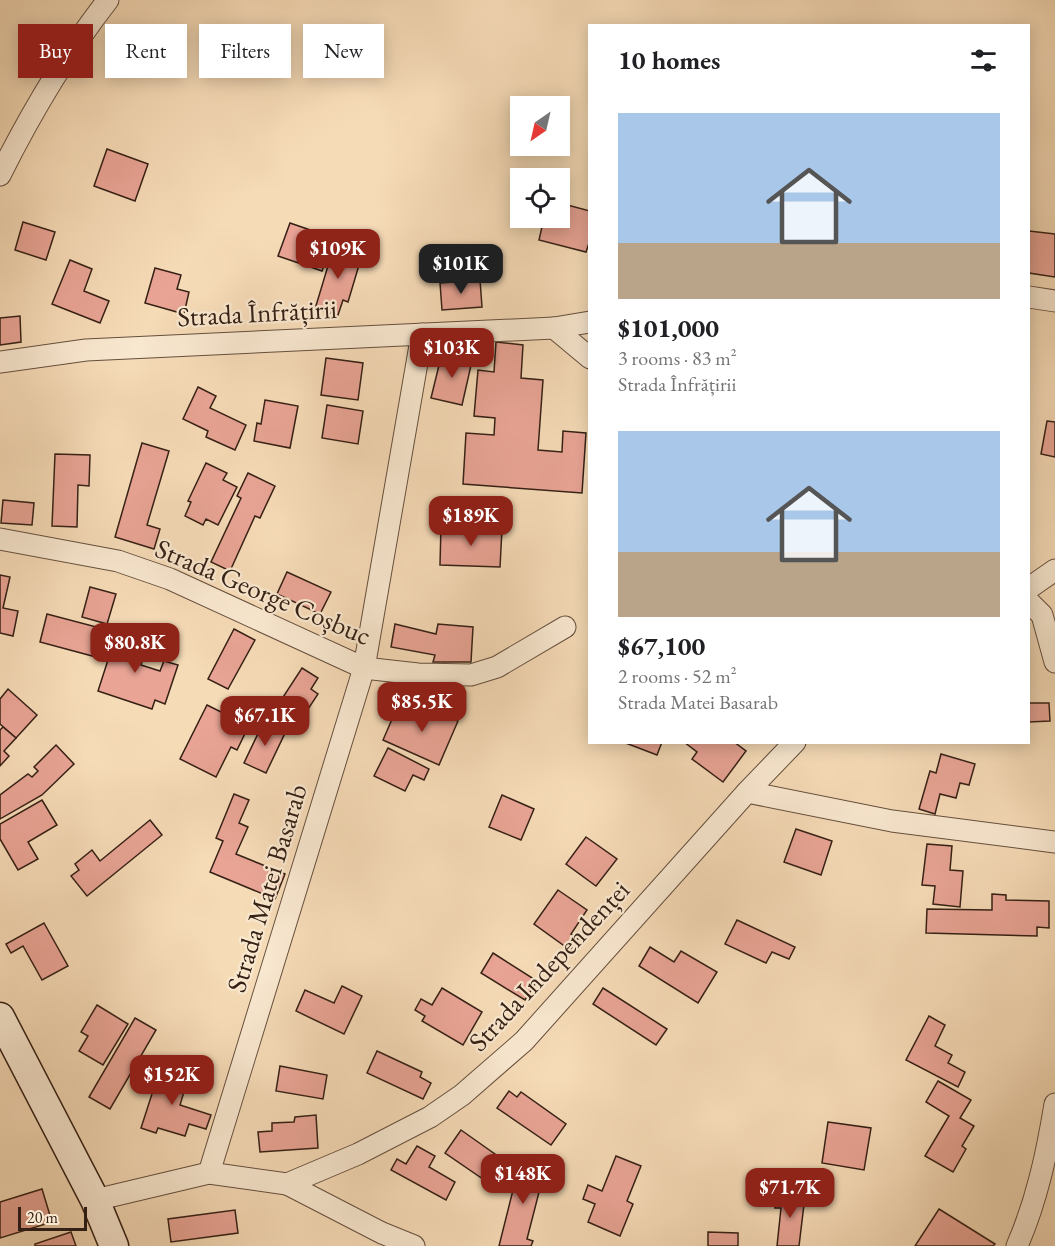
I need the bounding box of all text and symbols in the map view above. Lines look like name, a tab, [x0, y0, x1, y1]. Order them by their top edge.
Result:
chip: Buy	[18, 24, 93, 78]
chip: Rent	[105, 24, 187, 78]
chip: Filters	[199, 24, 291, 78]
chip: New	[303, 24, 384, 78]
text: 10 homes	[618, 43, 720, 77]
icon: filters	[967, 44, 1000, 77]
north arrow	[510, 96, 570, 156]
map controls	[510, 96, 570, 228]
icon: home	[755, 152, 863, 260]
button: locate	[510, 168, 570, 228]
pin: $109K	[296, 229, 380, 280]
text: $109K	[310, 235, 366, 261]
pin: $101K	[419, 244, 503, 295]
text: $101K	[433, 250, 489, 276]
street label: Strada Înfrățirii	[176, 291, 338, 334]
text: $101,000	[618, 311, 719, 345]
pin: $103K	[410, 328, 494, 379]
text: $103K	[424, 334, 480, 360]
text: 3 rooms · 83 m²	[618, 345, 737, 371]
text: Strada Înfrățirii	[618, 371, 736, 397]
icon: home	[755, 470, 863, 578]
pin: $189K	[429, 496, 513, 547]
text: $189K	[443, 502, 499, 528]
street label: Strada George Coșbuc	[150, 530, 376, 653]
pin: $80.8K	[86, 623, 184, 674]
text: $80.8K	[104, 629, 166, 655]
text: $67,100	[618, 629, 705, 663]
text: 2 rooms · 52 m²	[618, 663, 737, 689]
pin: $85.5K	[373, 682, 471, 733]
text: $85.5K	[391, 688, 453, 714]
text: Strada Matei Basarab	[618, 689, 778, 715]
pin: $67.1K	[216, 696, 314, 747]
text: $67.1K	[234, 702, 296, 728]
street label: Strada Matei Basarab	[218, 779, 315, 996]
street label: Strada Independenței	[460, 873, 637, 1058]
pin: $152K	[130, 1055, 214, 1106]
text: $152K	[144, 1061, 200, 1087]
pin: $148K	[481, 1154, 565, 1205]
text: $148K	[495, 1160, 551, 1186]
pin: $71.7K	[741, 1168, 839, 1219]
text: $71.7K	[759, 1174, 821, 1200]
scale bar	[18, 1204, 87, 1232]
text: 20 m	[27, 1207, 58, 1228]

